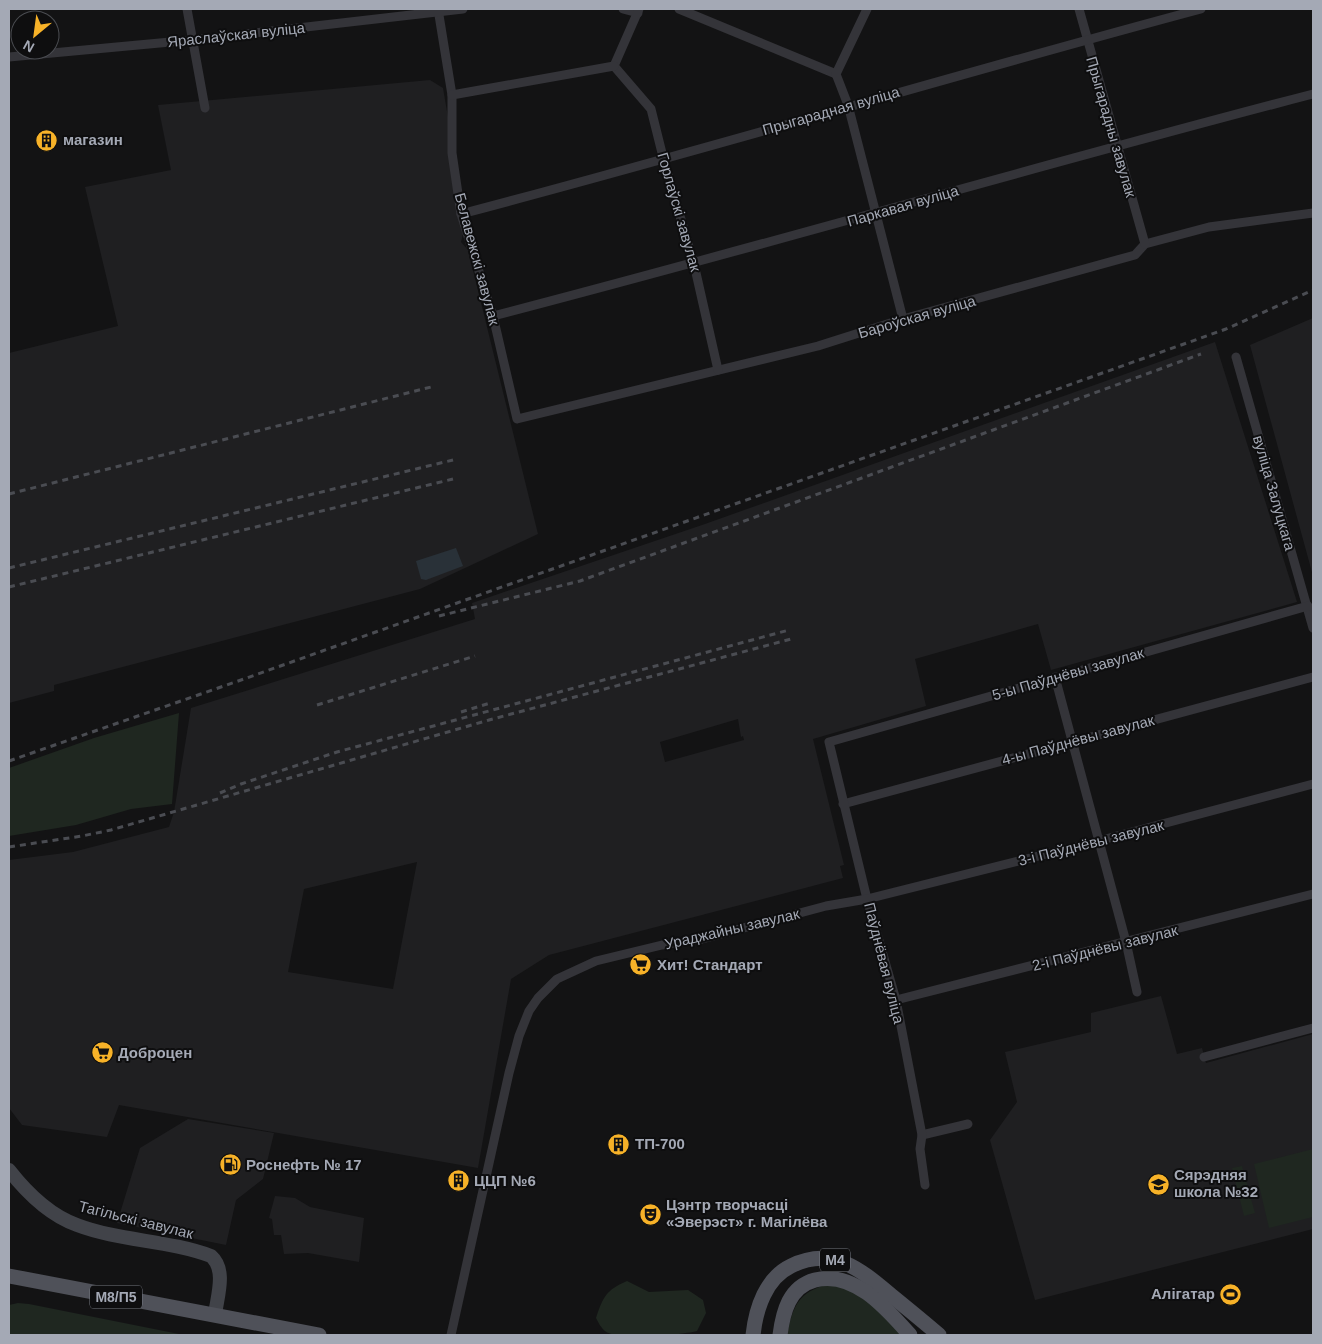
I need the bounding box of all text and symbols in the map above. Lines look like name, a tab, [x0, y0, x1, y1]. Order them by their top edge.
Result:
north arrow	[10, 10, 60, 60]
street label: Яраслаўская вуліца	[166, 19, 306, 50]
text: N	[20, 37, 37, 56]
street label: Прыгарадны завулак	[1083, 54, 1140, 200]
street label: Прыгарадная вуліца	[760, 83, 902, 138]
building icon: магазин	[35, 128, 59, 152]
place label: магазин	[63, 131, 123, 148]
street label: Горлаўскі завулак	[654, 150, 705, 274]
street label: Паркавая вуліца	[845, 181, 961, 230]
street label: Белавежскі завулак	[452, 191, 503, 327]
street label: Бароўская вуліца	[856, 291, 978, 341]
street label: вуліца Залуцкага	[1250, 433, 1299, 553]
street label: 5-ы Паўднёвы завулак	[990, 644, 1146, 703]
street label: 4-ы Паўднёвы завулак	[1000, 711, 1156, 768]
street label: 3-і Паўднёвы завулак	[1016, 816, 1166, 869]
street label: Паўднёвая вуліца	[861, 901, 908, 1026]
street label: Ураджайны завулак	[663, 905, 801, 952]
street label: 2-і Паўднёвы завулак	[1030, 921, 1180, 974]
supermarket icon: Хит! Стандарт	[629, 953, 653, 977]
place label: Хит! Стандарт	[657, 956, 763, 973]
supermarket icon: Доброцен	[90, 1041, 114, 1065]
place label: Доброцен	[118, 1044, 192, 1061]
building icon: ТП-700	[607, 1132, 631, 1156]
place label: ТП-700	[635, 1135, 685, 1152]
fuel station icon: Роснефть № 17	[218, 1153, 242, 1177]
place label: Роснефть № 17	[246, 1156, 362, 1173]
place label: Сярэдняя школа №32	[1174, 1166, 1258, 1200]
building icon: ЦЦП №6	[446, 1169, 470, 1193]
place label: ЦЦП №6	[474, 1172, 536, 1189]
school or university icon: Сярэдняя школа №32	[1146, 1172, 1170, 1196]
place label: Цэнтр творчасці «Эверэст» г. Магілёва	[666, 1196, 828, 1230]
street label: Тагільскі завулак	[77, 1197, 196, 1242]
theatre icon: Цэнтр творчасці «Эверэст» г. Магілёва	[638, 1202, 662, 1226]
road number: М4	[820, 1248, 850, 1272]
sports icon: Алігатар	[1219, 1282, 1243, 1306]
road number: М8/П5	[90, 1285, 142, 1308]
place label: Алігатар	[1151, 1285, 1215, 1302]

